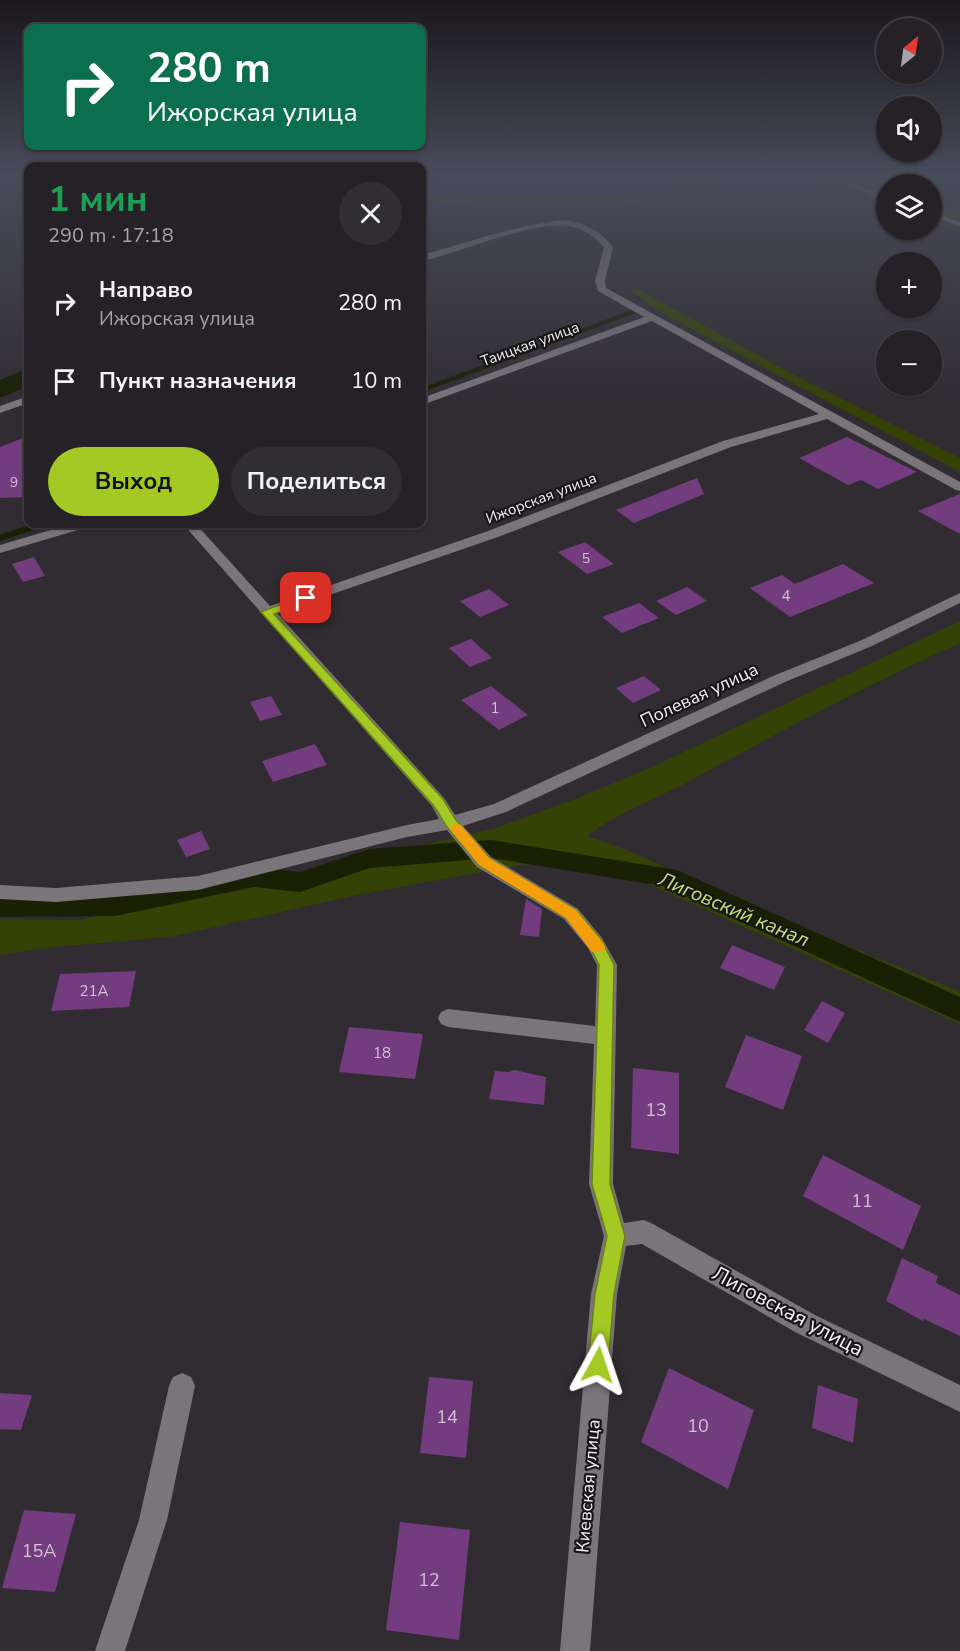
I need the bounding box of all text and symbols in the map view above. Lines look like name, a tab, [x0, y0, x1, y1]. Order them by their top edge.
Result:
north arrow	[876, 18, 942, 84]
map controls	[876, 18, 942, 396]
text: 280 m	[147, 40, 271, 97]
icon: right	[48, 48, 126, 126]
text: Ижорская улица	[147, 94, 358, 131]
button: sound	[876, 96, 942, 162]
button: layers	[876, 174, 942, 240]
text: 1 мин	[48, 175, 148, 224]
button: close	[339, 182, 402, 245]
text: 290 m · 17:18	[48, 222, 174, 249]
button: +	[876, 252, 942, 318]
text: Направо	[99, 275, 193, 305]
icon: right	[48, 287, 81, 320]
text: 280 m	[338, 288, 402, 318]
text: Ижорская улица	[99, 305, 255, 332]
street label: Таицкая улица	[478, 317, 582, 371]
button: −	[876, 330, 942, 396]
icon: arrive	[48, 365, 81, 398]
text: Пункт назначения	[99, 366, 297, 396]
text: 10 m	[351, 366, 402, 396]
button: Выход	[48, 447, 219, 516]
button: Поделиться	[231, 447, 402, 516]
street label: Ижорская улица	[483, 468, 599, 528]
house number: 9	[10, 473, 18, 492]
house number: 5	[582, 549, 590, 568]
pin	[280, 572, 331, 623]
icon: arrive	[289, 581, 322, 614]
house number: 4	[781, 586, 791, 606]
street label: Полевая улица	[636, 657, 762, 733]
house number: 1	[490, 698, 500, 718]
water label: Лиговский канал	[653, 865, 813, 953]
house number: 21А	[80, 981, 109, 1001]
house number: 18	[373, 1043, 391, 1063]
house number: 13	[645, 1098, 667, 1122]
house number: 11	[851, 1189, 873, 1213]
street label: Лиговская улица	[707, 1259, 869, 1363]
position arrow	[566, 1333, 630, 1397]
house number: 14	[436, 1405, 458, 1429]
house number: 10	[687, 1414, 709, 1438]
street label: Киевская улица	[570, 1418, 606, 1554]
house number: 15А	[22, 1539, 56, 1563]
house number: 12	[418, 1568, 440, 1592]

